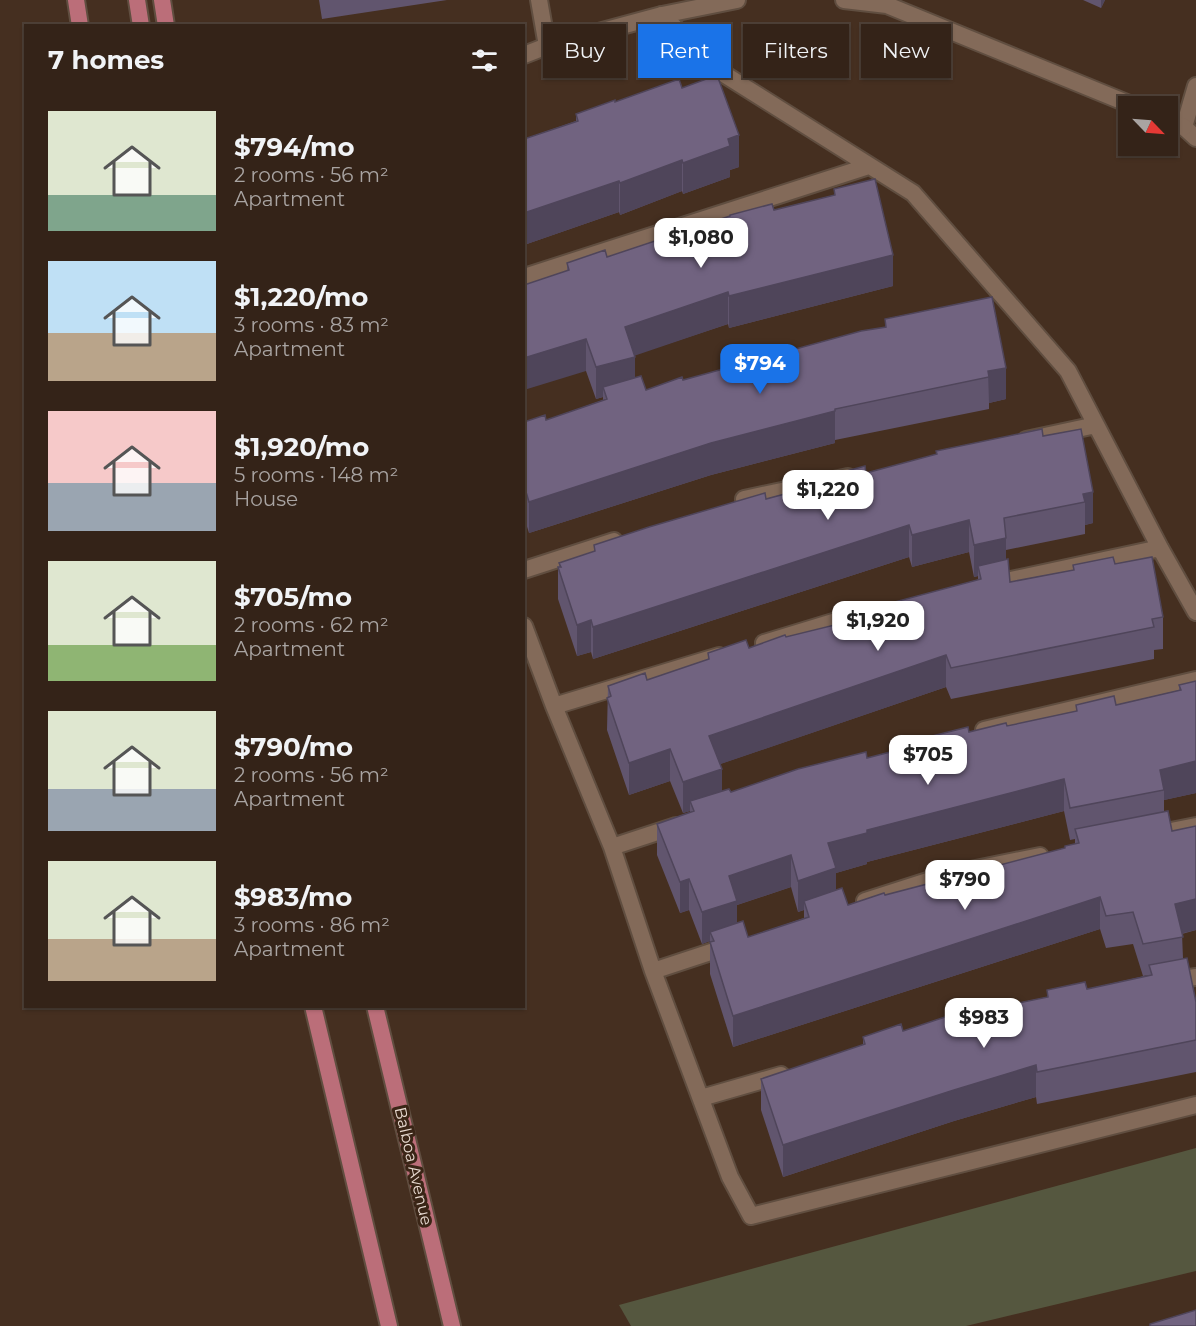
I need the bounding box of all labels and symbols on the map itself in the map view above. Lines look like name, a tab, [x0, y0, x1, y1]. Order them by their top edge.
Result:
north arrow	[1118, 96, 1178, 156]
pin: $1,080	[652, 218, 750, 269]
pin: $794	[724, 344, 796, 395]
pin: $1,220	[779, 470, 877, 521]
pin: $1,920	[829, 601, 927, 652]
pin: $705	[892, 735, 964, 786]
pin: $790	[929, 860, 1001, 911]
pin: $983	[948, 998, 1020, 1049]
street label: Balboa Avenue	[391, 1105, 436, 1227]

